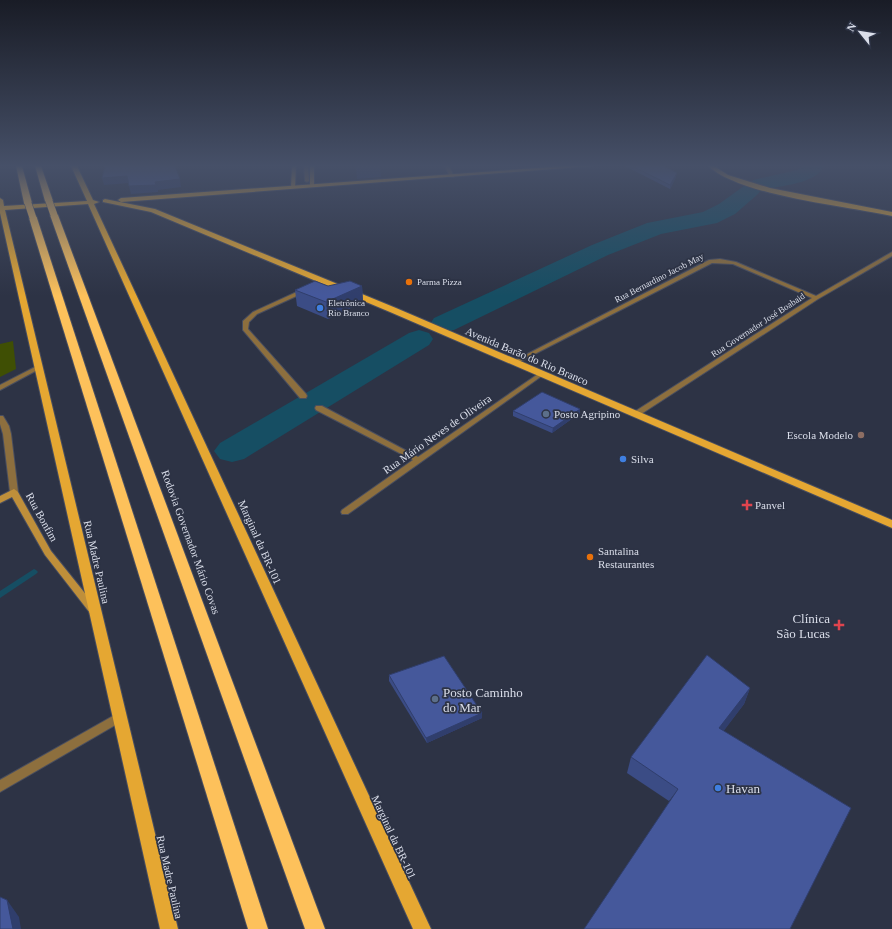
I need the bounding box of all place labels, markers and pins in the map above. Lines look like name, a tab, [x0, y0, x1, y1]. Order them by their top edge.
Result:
marker: Parma Pizza	[404, 277, 414, 287]
place label: Parma Pizza	[417, 277, 462, 287]
place label: Eletrônica Rio Branco	[328, 298, 370, 318]
marker: Eletrônica Rio Branco	[315, 303, 325, 313]
place label: Posto Agripino	[554, 408, 621, 420]
marker: Posto Agripino	[541, 409, 551, 419]
place label: Escola Modelo	[787, 429, 853, 441]
marker: Escola Modelo	[856, 430, 866, 440]
place label: Silva	[631, 453, 654, 465]
marker: Silva	[618, 454, 628, 464]
place label: Panvel	[755, 499, 785, 511]
marker: Panvel	[742, 500, 752, 510]
place label: Santalina Restaurantes	[598, 545, 654, 570]
marker: Santalina Restaurantes	[585, 552, 595, 562]
place label: Clínica São Lucas	[776, 611, 830, 641]
marker: Clínica São Lucas	[833, 619, 845, 631]
place label: Posto Caminho do Mar	[443, 685, 523, 715]
marker: Posto Caminho do Mar	[430, 694, 440, 704]
place label: Havan	[726, 781, 760, 796]
marker: Havan	[713, 783, 723, 793]

